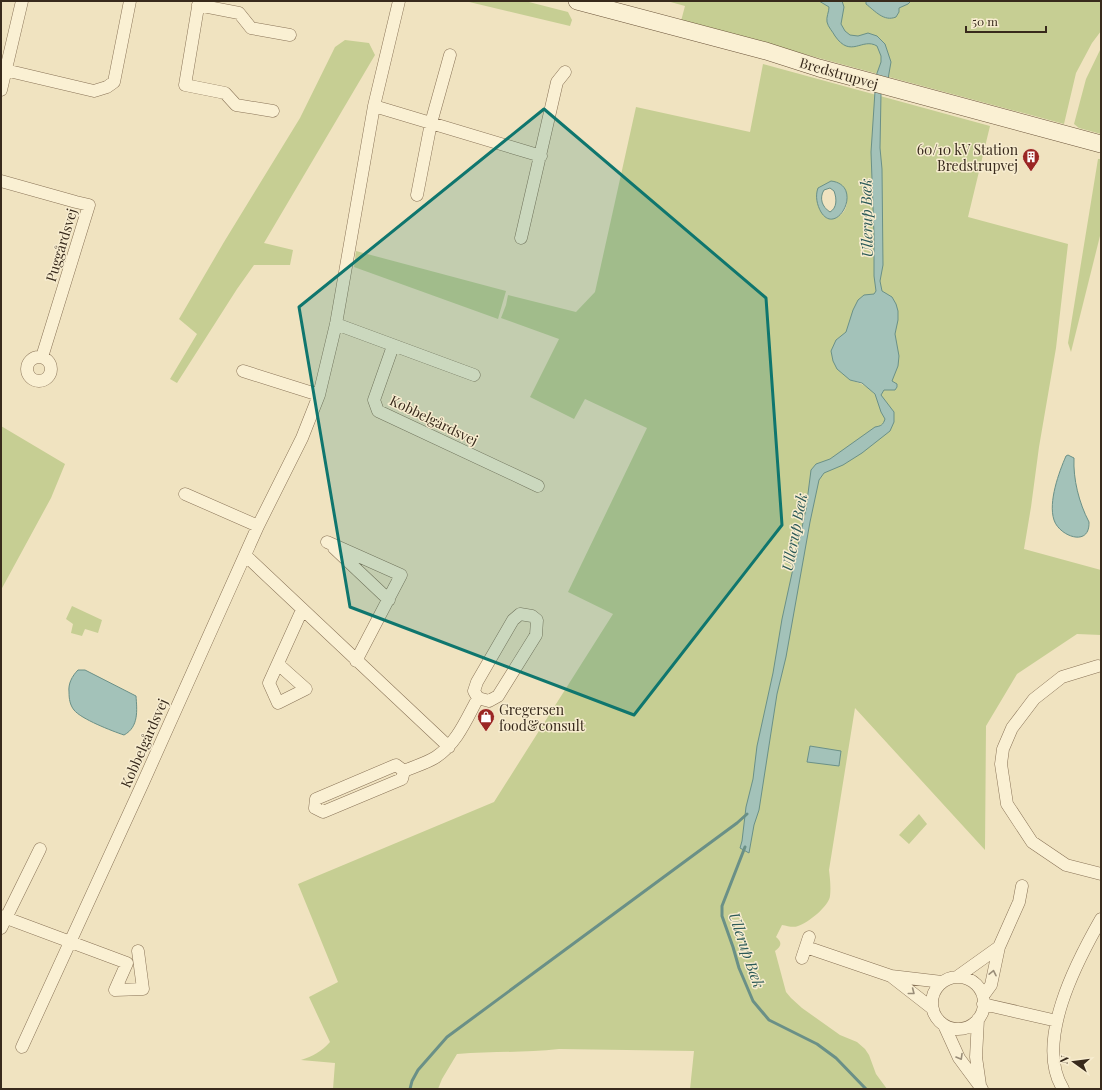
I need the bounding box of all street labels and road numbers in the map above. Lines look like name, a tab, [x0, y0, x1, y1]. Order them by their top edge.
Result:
street label: Bredstrupvej	[797, 53, 881, 93]
street label: Puggårdsvej	[41, 206, 81, 284]
street label: Kobbelgårdsvej	[387, 390, 481, 450]
street label: Kobbelgårdsvej	[116, 695, 172, 791]

